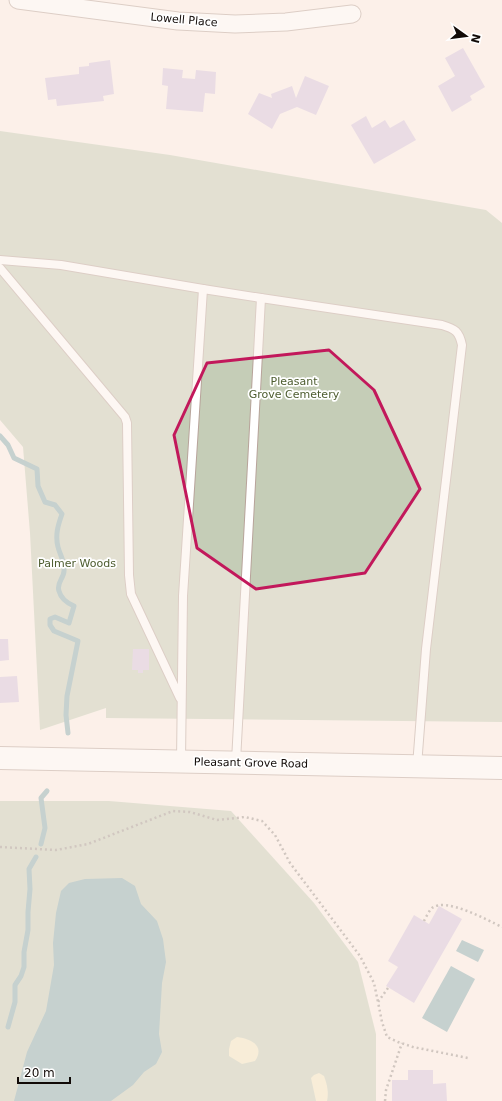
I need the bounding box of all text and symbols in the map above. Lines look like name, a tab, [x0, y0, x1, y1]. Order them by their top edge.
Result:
street label: Lowell Place	[150, 11, 218, 29]
north arrow	[446, 16, 486, 56]
text: N	[468, 32, 483, 44]
park label: Pleasant Grove Cemetery	[249, 375, 340, 401]
park label: Palmer Woods	[38, 557, 116, 570]
street label: Pleasant Grove Road	[194, 756, 308, 770]
scale bar	[18, 1059, 70, 1085]
text: 20 m	[24, 1066, 55, 1080]

